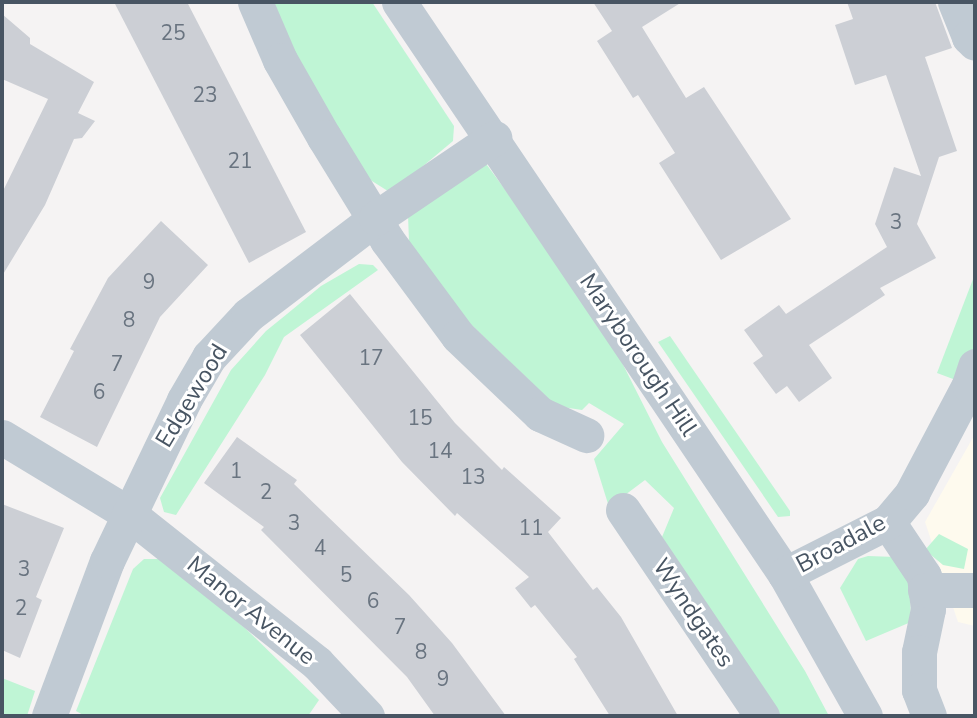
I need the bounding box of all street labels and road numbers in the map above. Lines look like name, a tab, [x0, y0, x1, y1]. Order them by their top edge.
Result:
street label: Maryborough Hill	[573, 268, 703, 442]
street label: Edgewood	[150, 339, 234, 453]
street label: Broadale	[791, 508, 891, 580]
street label: Manor Avenue	[181, 551, 321, 671]
street label: Wyndgates	[646, 553, 740, 673]

